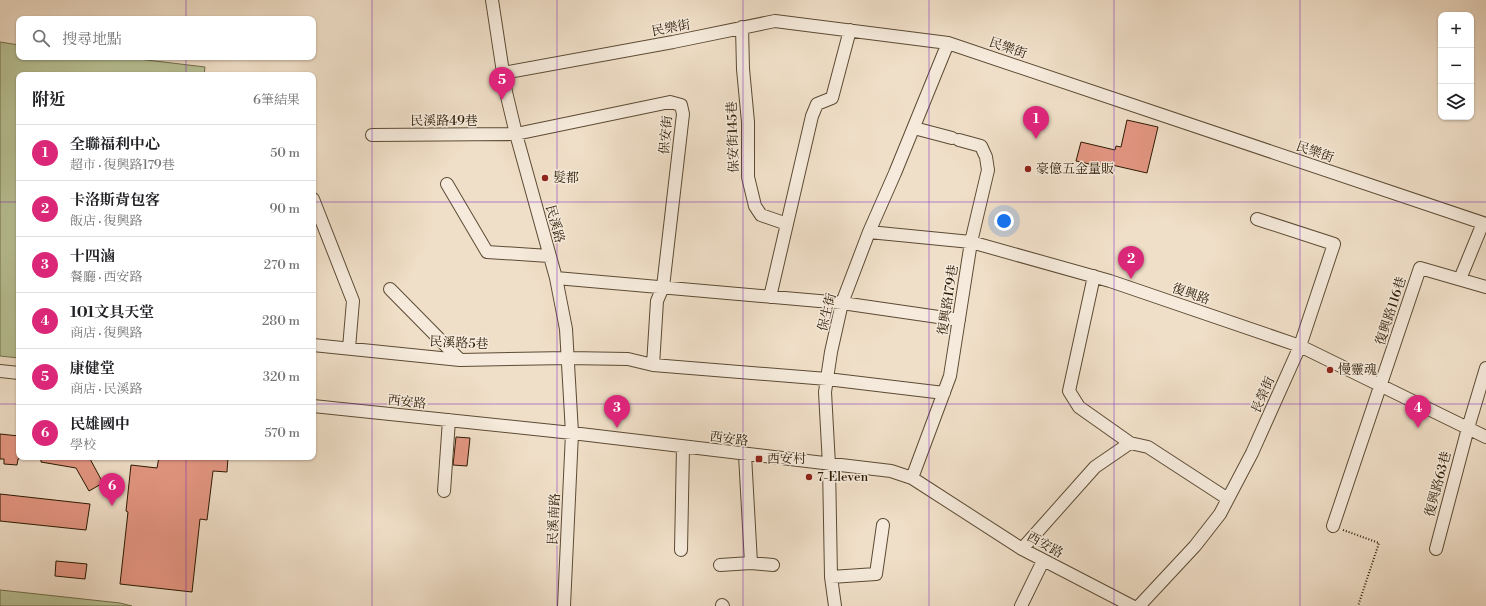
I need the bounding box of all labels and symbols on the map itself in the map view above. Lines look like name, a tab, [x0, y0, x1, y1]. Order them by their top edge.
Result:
street label: 民樂街	[650, 16, 692, 40]
street label: 民樂街	[987, 34, 1029, 62]
pin: 5	[489, 67, 515, 100]
street label: 保安街145巷	[724, 101, 742, 173]
pin: 1	[1023, 106, 1049, 139]
street label: 民溪路49巷	[410, 113, 478, 129]
street label: 保安街	[656, 115, 676, 155]
street label: 民樂街	[1294, 138, 1336, 166]
place label: 豪億五金量販	[1036, 161, 1114, 177]
marker: 豪億五金量販	[1023, 164, 1033, 174]
place label: 髮都	[553, 170, 579, 186]
marker: 髮都	[540, 173, 550, 183]
street label: 民溪路	[542, 203, 568, 245]
your location	[994, 211, 1014, 231]
pin: 2	[1118, 246, 1144, 279]
street label: 復興路179巷	[935, 264, 961, 336]
street label: 復興路116巷	[1372, 275, 1410, 347]
street label: 復興路	[1170, 280, 1212, 308]
street label: 保生街	[815, 291, 839, 333]
street label: 民溪路5巷	[429, 333, 489, 353]
place label: 慢靈魂	[1338, 362, 1377, 378]
marker: 慢靈魂	[1325, 365, 1335, 375]
street label: 長榮街	[1248, 374, 1278, 416]
street label: 西安路	[387, 392, 427, 412]
pin: 3	[604, 395, 630, 428]
pin: 4	[1405, 395, 1431, 428]
street label: 西安路	[709, 429, 749, 449]
street label: 復興路63巷	[1422, 450, 1454, 518]
place label: 西安村	[767, 451, 806, 467]
marker: 西安村	[754, 454, 764, 464]
place label: 7-Eleven	[817, 469, 868, 485]
marker: 7-Eleven	[804, 472, 814, 482]
pin: 6	[99, 473, 125, 506]
street label: 民溪南路	[545, 493, 563, 545]
street label: 西安路	[1024, 529, 1066, 561]

